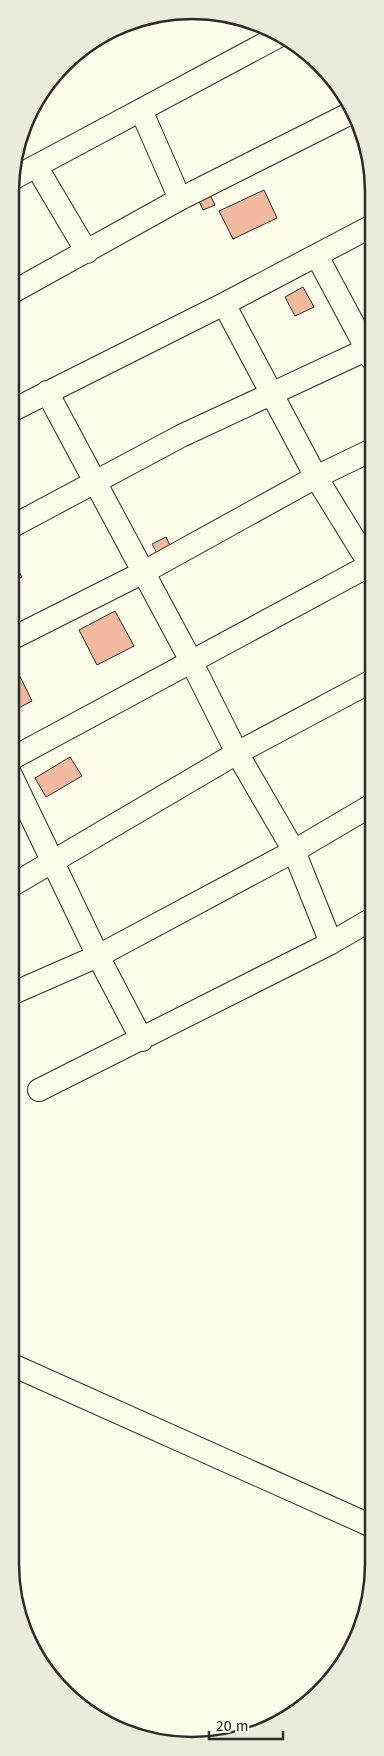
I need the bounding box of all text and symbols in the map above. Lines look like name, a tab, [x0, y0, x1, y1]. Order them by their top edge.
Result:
scale bar	[209, 1708, 283, 1740]
text: 20 m	[216, 1717, 249, 1735]

